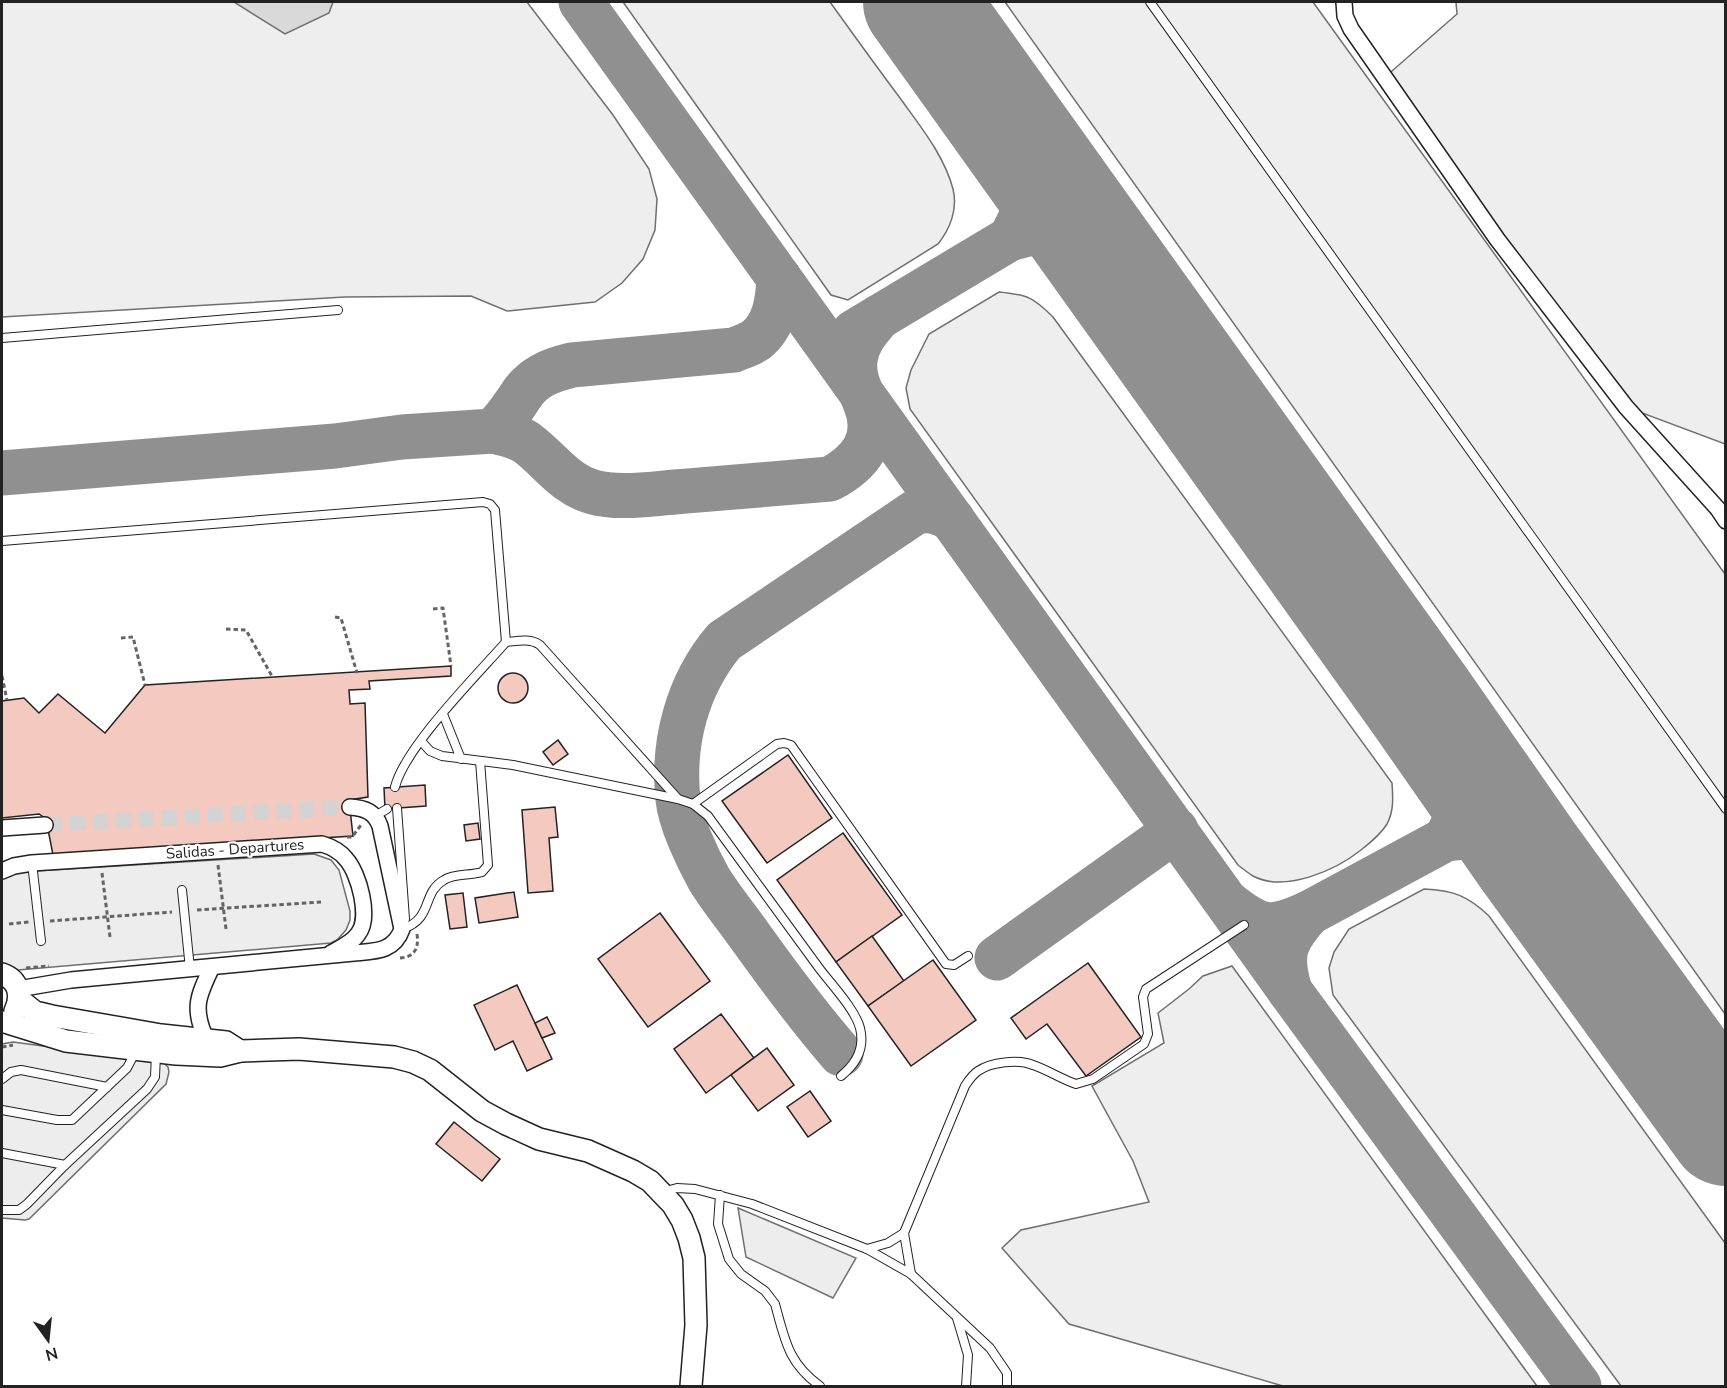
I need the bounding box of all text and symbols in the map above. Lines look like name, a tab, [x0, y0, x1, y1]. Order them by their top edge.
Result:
street label: Salidas - Departures	[165, 834, 305, 864]
north arrow	[18, 1310, 78, 1370]
text: N	[43, 1341, 60, 1366]

